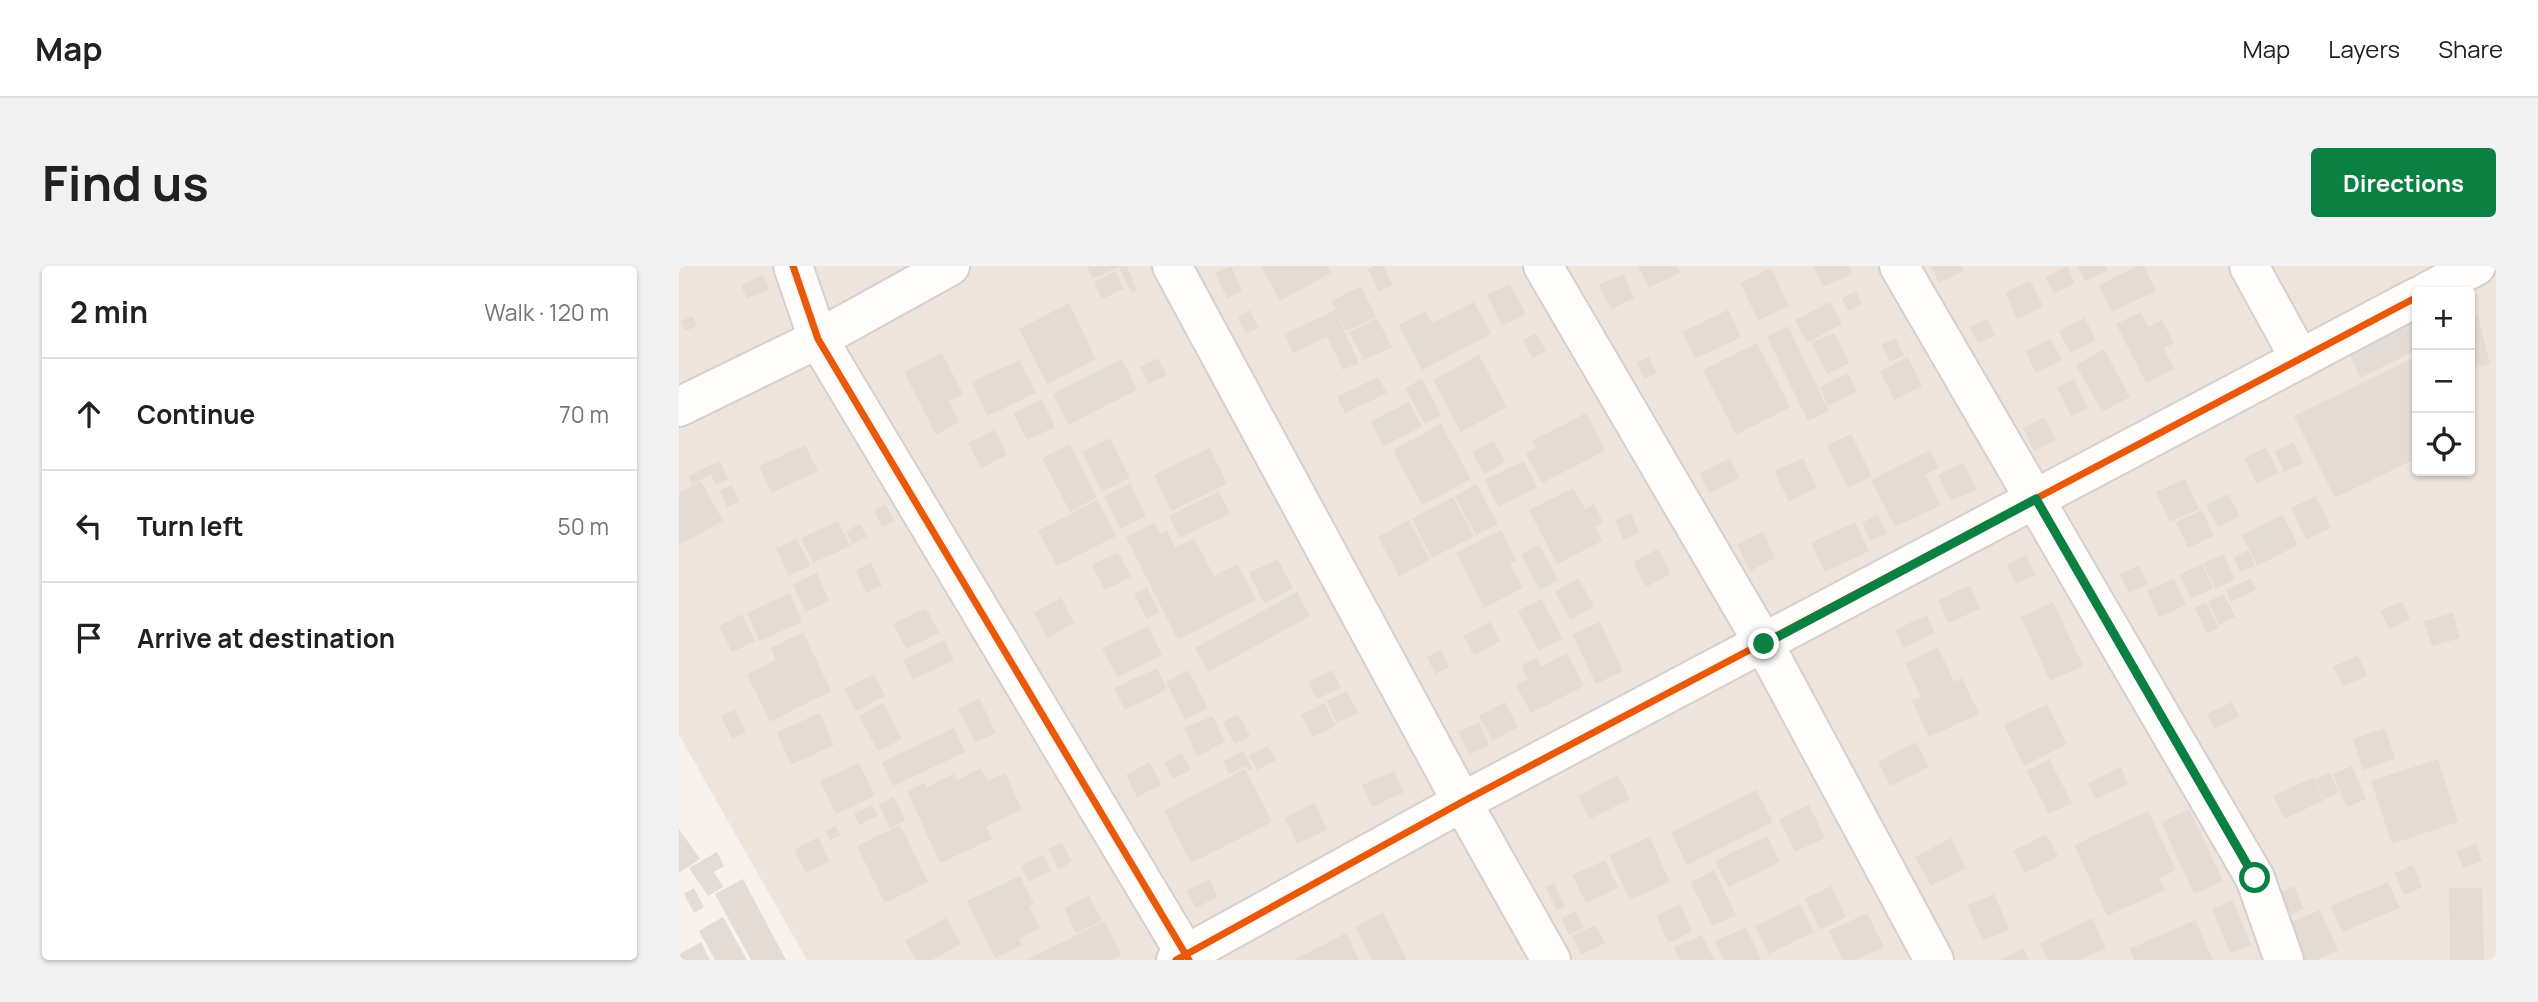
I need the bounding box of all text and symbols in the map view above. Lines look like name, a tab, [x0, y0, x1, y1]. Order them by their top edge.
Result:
text: Map	[35, 26, 103, 71]
text: Map	[2243, 32, 2290, 65]
text: Layers	[2328, 32, 2400, 65]
text: Share	[2438, 32, 2503, 65]
button: Directions	[2311, 148, 2496, 217]
text: Find us	[42, 149, 209, 216]
map controls	[2412, 287, 2475, 476]
button: +	[2412, 287, 2475, 350]
text: 2 min	[70, 291, 148, 332]
text: Walk · 120 m	[484, 296, 609, 328]
button: −	[2412, 350, 2475, 413]
icon: ahead	[70, 395, 108, 433]
text: Continue	[137, 396, 255, 432]
text: 70 m	[559, 398, 609, 430]
button: locate	[2412, 413, 2475, 476]
icon: left	[70, 507, 108, 545]
text: Turn left	[137, 508, 244, 544]
text: 50 m	[558, 510, 609, 542]
icon: arrive	[70, 619, 108, 657]
text: Arrive at destination	[137, 620, 395, 656]
route end	[1748, 628, 1779, 659]
route start	[2239, 862, 2270, 893]

